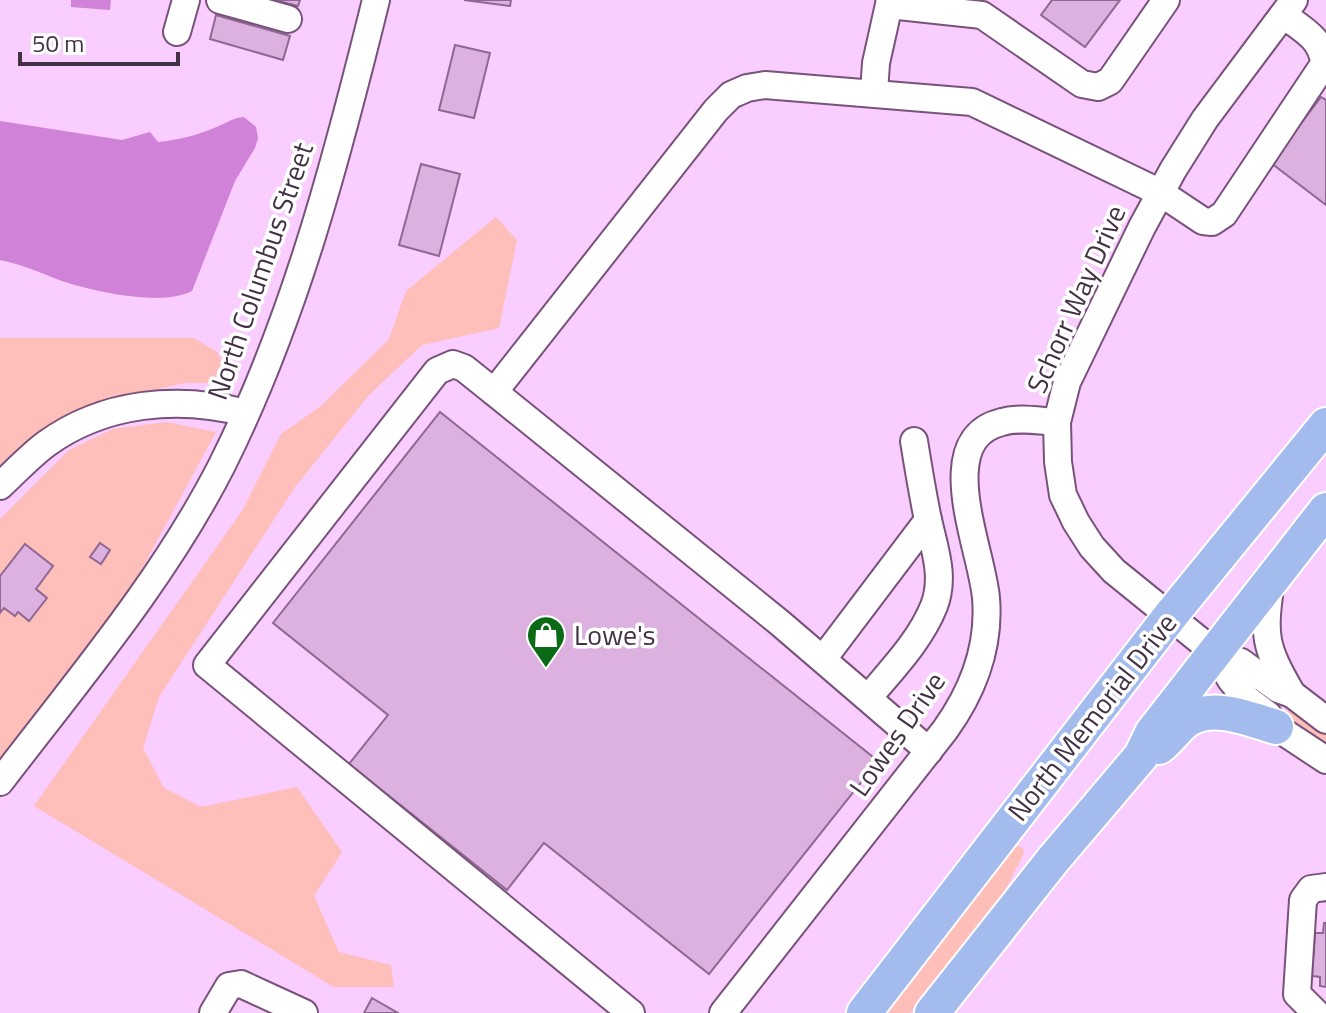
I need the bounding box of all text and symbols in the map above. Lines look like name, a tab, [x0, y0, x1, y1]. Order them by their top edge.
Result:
scale bar	[20, 16, 178, 66]
text: 50 m	[32, 25, 84, 61]
street label: North Columbus Street	[195, 136, 324, 405]
street label: Schorr Way Drive	[1015, 198, 1136, 400]
street label: North Memorial Drive	[997, 603, 1187, 830]
place label: Lowe's	[574, 613, 656, 656]
shop icon: Lowe's	[525, 614, 567, 669]
street label: Lowes Drive	[838, 663, 955, 805]

